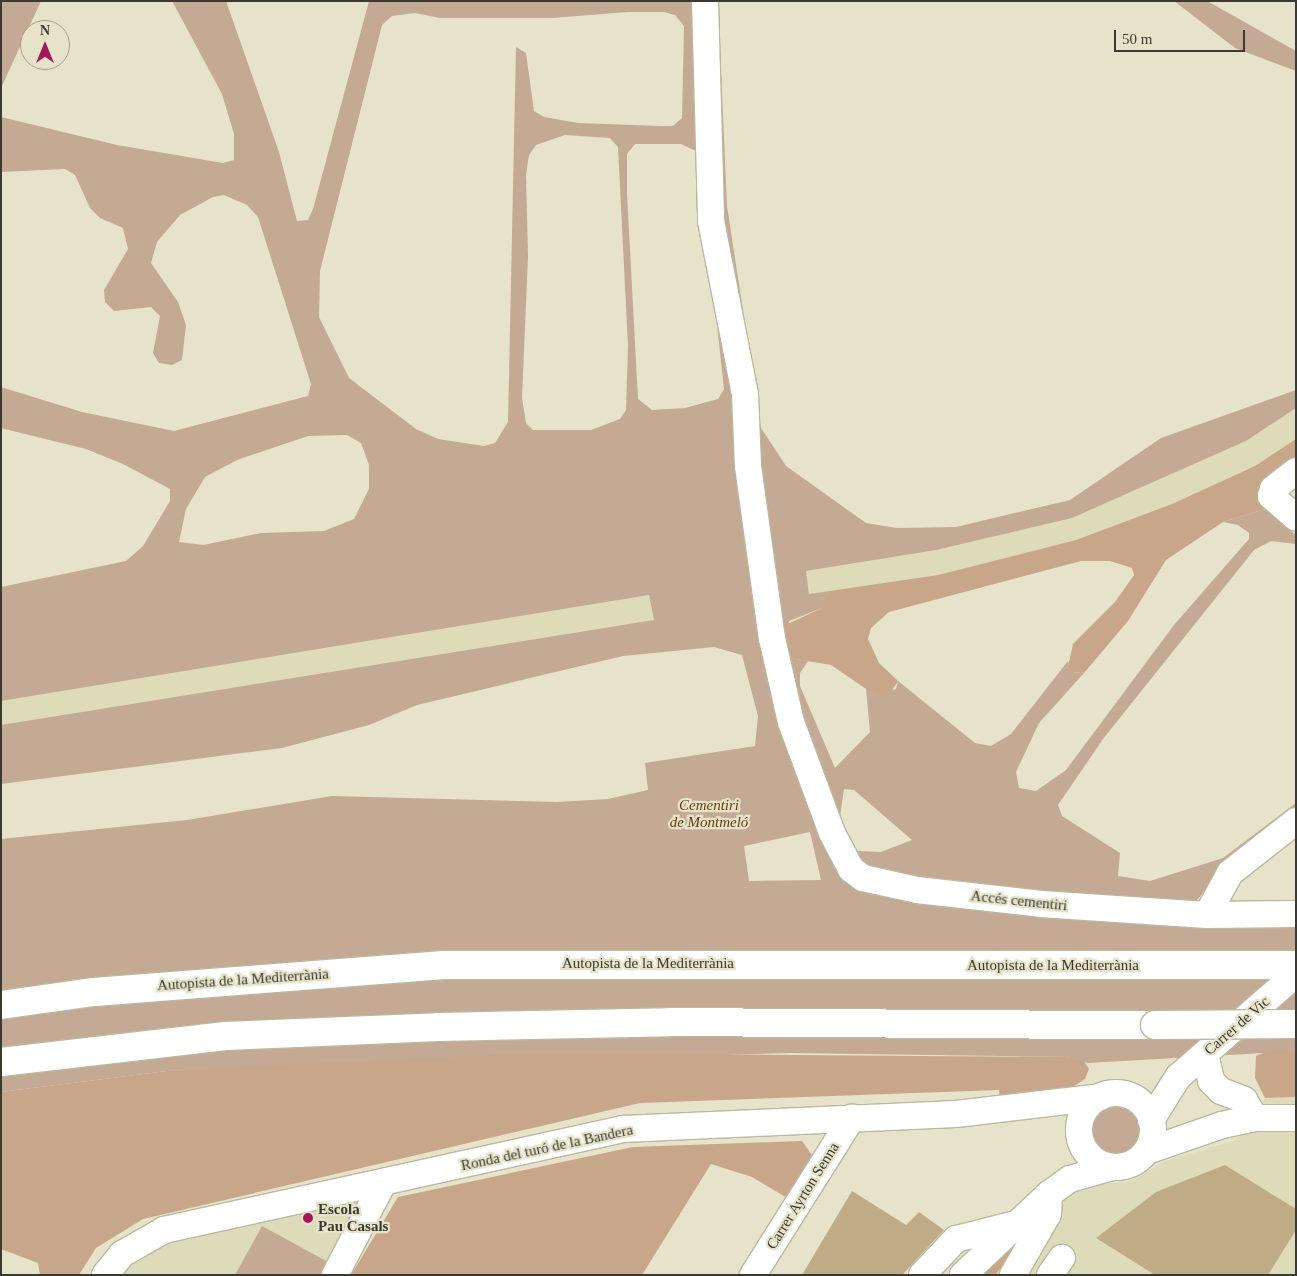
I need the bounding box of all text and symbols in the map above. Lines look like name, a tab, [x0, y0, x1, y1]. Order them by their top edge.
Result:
north arrow	[20, 20, 70, 70]
scale bar	[1117, 20, 1248, 52]
text: N	[40, 23, 50, 38]
text: 50 m	[1122, 31, 1152, 47]
park label: Cementiri de Montmeló	[670, 796, 748, 831]
street label: Accés cementiri	[970, 887, 1068, 915]
street label: Autopista de la Mediterrània	[562, 955, 734, 973]
street label: Autopista de la Mediterrània	[967, 957, 1139, 975]
street label: Autopista de la Mediterrània	[157, 965, 329, 995]
street label: Carrer de Vic	[1201, 993, 1273, 1059]
street label: Ronda del turó de la Bandera	[459, 1121, 635, 1175]
street label: Carrer Ayrton Senna	[763, 1139, 843, 1253]
place label: Escola Pau Casals	[318, 1200, 388, 1235]
marker: Escola Pau Casals	[302, 1212, 314, 1224]

